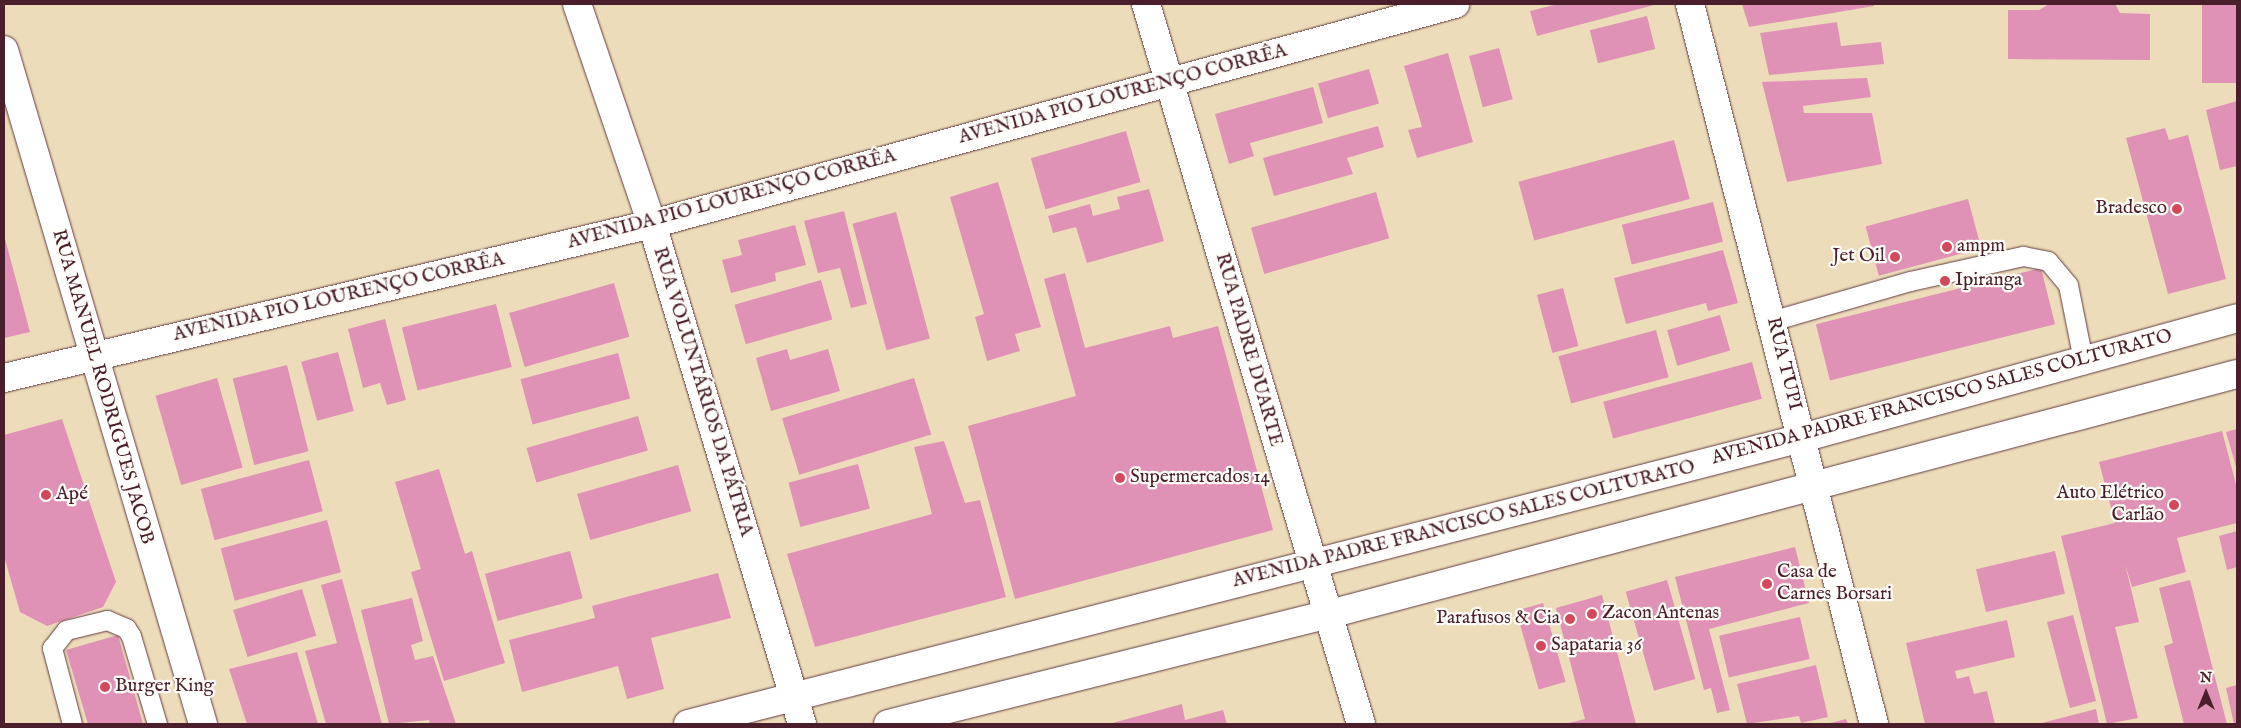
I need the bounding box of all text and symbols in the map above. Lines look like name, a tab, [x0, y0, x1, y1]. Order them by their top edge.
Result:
street label: AVENIDA PIO LOURENÇO CORRÊA	[956, 40, 1290, 150]
street label: AVENIDA PIO LOURENÇO CORRÊA	[565, 145, 899, 255]
place label: Bradesco	[2095, 198, 2167, 220]
marker: Bradesco	[2171, 203, 2183, 215]
street label: RUA MANUEL RODRIGUES JACOB	[46, 227, 158, 547]
place label: ampm	[1957, 236, 2005, 258]
marker: ampm	[1941, 241, 1953, 253]
street label: RUA VOLUNTÁRIOS DA PÁTRIA	[647, 245, 757, 539]
place label: Jet Oil	[1832, 246, 1885, 268]
street label: AVENIDA PIO LOURENÇO CORRÊA	[171, 249, 507, 347]
street label: RUA PADRE DUARTE	[1209, 251, 1287, 449]
marker: Jet Oil	[1889, 251, 1901, 263]
place label: Ipiranga	[1955, 270, 2022, 292]
marker: Ipiranga	[1939, 275, 1951, 287]
street label: RUA TUPI	[1760, 315, 1806, 413]
street label: AVENIDA PADRE FRANCISCO SALES COLTURATO	[1709, 325, 2175, 471]
street label: AVENIDA PADRE FRANCISCO SALES COLTURATO	[1230, 456, 1698, 594]
place label: Supermercados 14	[1130, 467, 1270, 489]
marker: Supermercados 14	[1114, 472, 1126, 484]
place label: Auto Elétrico Carlão	[2057, 483, 2164, 527]
place label: Apé	[56, 484, 88, 506]
marker: Apé	[40, 489, 52, 501]
marker: Auto Elétrico Carlão	[2168, 499, 2180, 511]
place label: Casa de Carnes Borsari	[1777, 562, 1892, 606]
marker: Casa de Carnes Borsari	[1761, 578, 1773, 590]
place label: Zacon Antenas	[1602, 603, 1719, 625]
place label: Parafusos & Cia	[1436, 608, 1560, 630]
marker: Zacon Antenas	[1586, 608, 1598, 620]
marker: Parafusos & Cia	[1564, 613, 1576, 625]
place label: Sapataria 36	[1551, 635, 1642, 657]
marker: Sapataria 36	[1535, 640, 1547, 652]
north arrow	[2181, 668, 2231, 718]
text: N	[2200, 669, 2212, 687]
place label: Burger King	[115, 676, 214, 698]
marker: Burger King	[99, 681, 111, 693]

